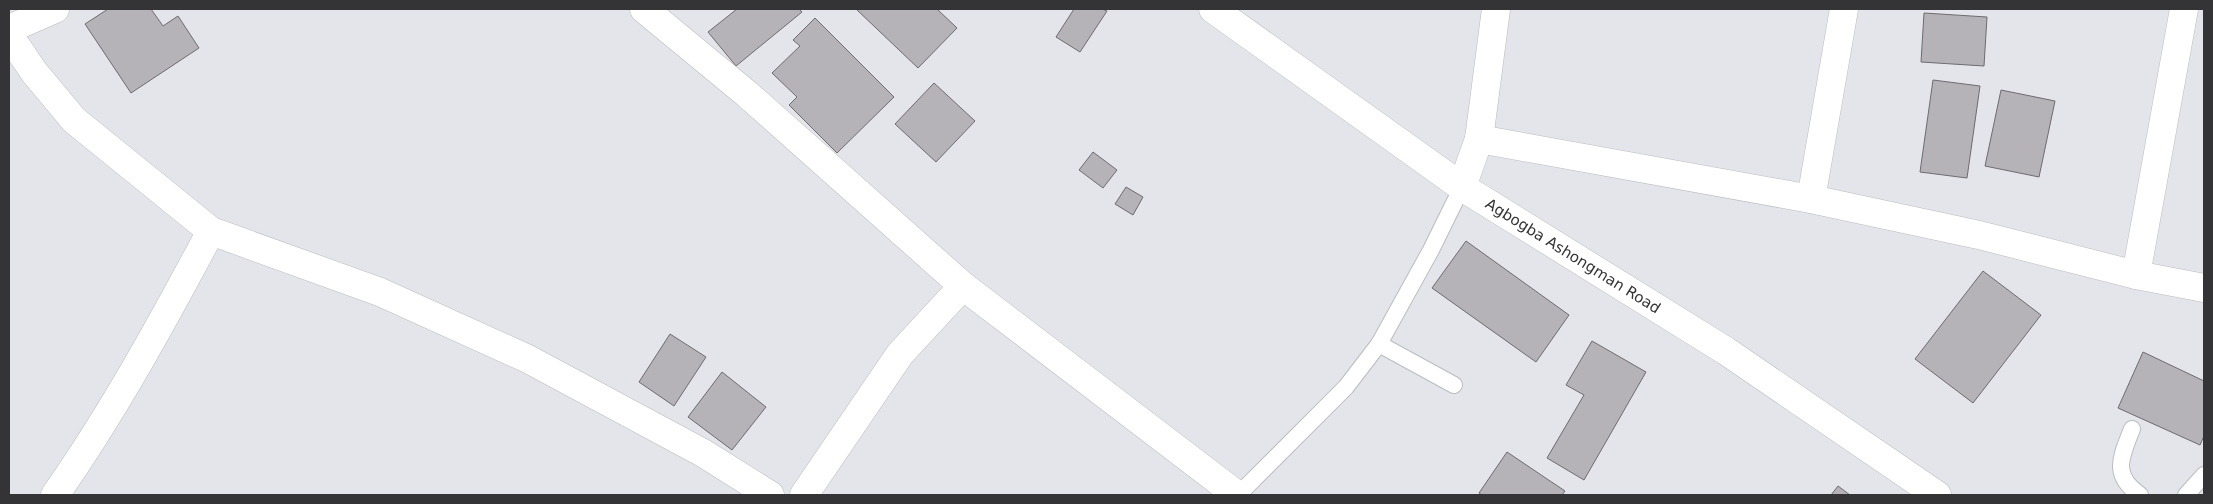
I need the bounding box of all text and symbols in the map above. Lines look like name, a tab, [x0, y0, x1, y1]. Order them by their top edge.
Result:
street label: Agbogba Ashongman Road	[1482, 195, 1664, 317]

